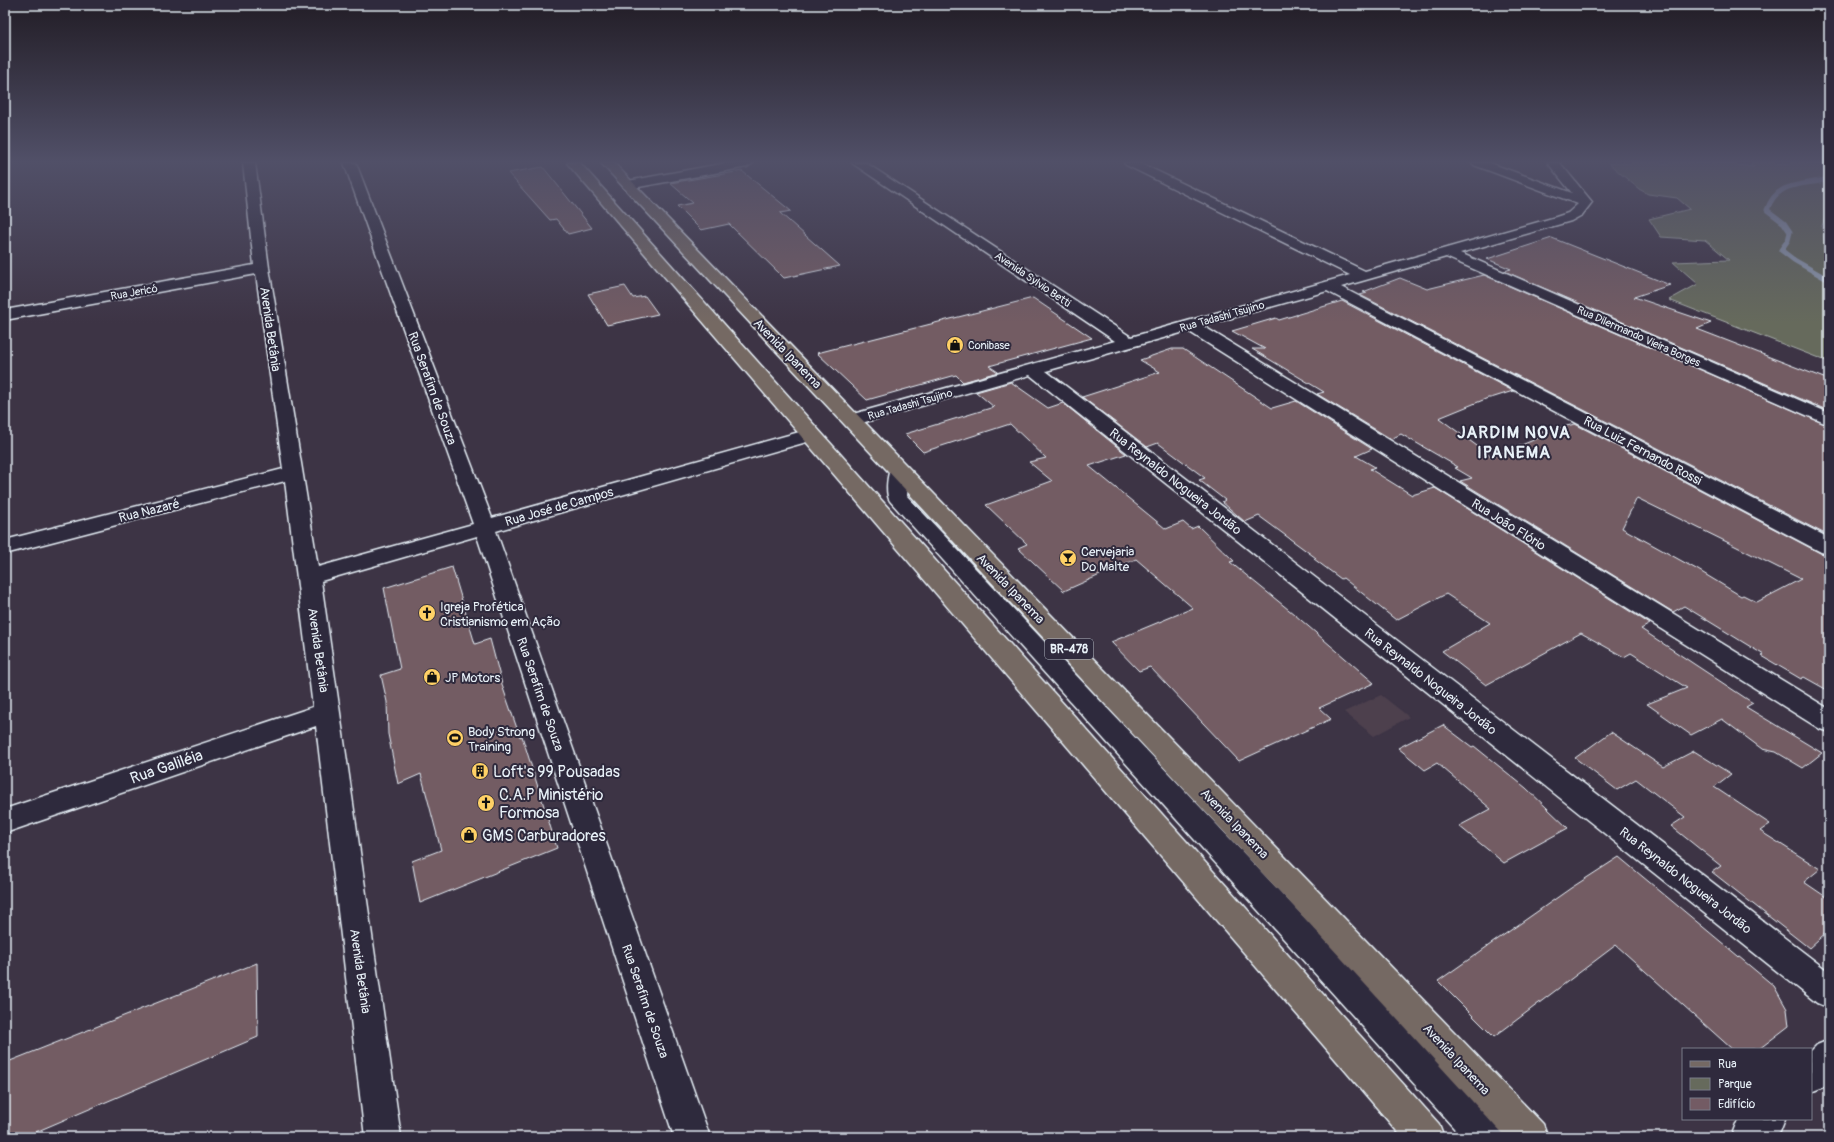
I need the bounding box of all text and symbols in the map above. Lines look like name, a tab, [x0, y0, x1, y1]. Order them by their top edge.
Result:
street label: Avenida Sylvio Betti	[992, 249, 1073, 310]
street label: Rua Jericó	[110, 282, 159, 303]
street label: Avenida Betânia	[256, 286, 284, 373]
street label: Rua Tadashi Tsujino	[1178, 298, 1266, 335]
street label: Rua Dilermando Vieira Borges	[1575, 303, 1703, 370]
street label: Avenida Ipanema	[750, 315, 825, 392]
street label: Rua Serafim de Souza	[404, 330, 460, 447]
shop icon: Conibase	[945, 335, 965, 355]
place label: Conibase	[968, 339, 1010, 352]
street label: Rua Tadashi Tsujino	[866, 386, 954, 423]
street label: Rua Luiz Fernando Rossi	[1581, 413, 1705, 489]
district label: JARDIM NOVA IPANEMA	[1457, 422, 1571, 463]
street label: Rua Reynaldo Nogueira Jordão	[1106, 425, 1245, 538]
street label: Rua José de Campos	[503, 484, 615, 530]
street label: Rua Nazaré	[117, 496, 181, 526]
street label: Rua João Flório	[1468, 496, 1549, 554]
place label: Cervejaria Do Malte	[1081, 544, 1134, 575]
bar icon: Cervejaria Do Malte	[1058, 548, 1078, 568]
street label: Avenida Ipanema	[973, 550, 1048, 627]
place label: Igreja Profética Cristianismo em Ação	[440, 599, 560, 630]
church icon: Igreja Profética Cristianismo em Ação	[417, 603, 437, 623]
street label: Avenida Betânia	[304, 607, 332, 694]
street label: Rua Reynaldo Nogueira Jordão	[1361, 625, 1500, 738]
street label: Rua Serafim de Souza	[513, 635, 567, 753]
road number: BR-478	[1045, 639, 1093, 659]
shop icon: JP Motors	[422, 667, 442, 687]
place label: JP Motors	[445, 670, 500, 686]
place label: Body Strong Training	[468, 724, 535, 755]
sports icon: Body Strong Training	[445, 728, 465, 748]
street label: Rua Galiléia	[127, 745, 205, 789]
building icon: Loft's 99 Pousadas	[470, 761, 490, 781]
place label: Loft's 99 Pousadas	[493, 762, 620, 782]
place label: C.A.P Ministério Formosa	[499, 785, 604, 823]
street label: Avenida Ipanema	[1197, 785, 1272, 862]
church icon: C.A.P Ministério Formosa	[476, 793, 496, 813]
street label: Rua Reynaldo Nogueira Jordão	[1616, 824, 1755, 937]
shop icon: GMS Carburadores	[459, 825, 479, 845]
place label: GMS Carburadores	[482, 826, 606, 846]
street label: Avenida Betânia	[346, 928, 374, 1015]
street label: Rua Serafim de Souza	[618, 942, 672, 1060]
street label: Avenida Ipanema	[1419, 1021, 1493, 1099]
legend	[1682, 1048, 1812, 1120]
text: Rua	[1718, 1057, 1737, 1072]
text: Parque	[1718, 1077, 1752, 1092]
text: Edifício	[1718, 1097, 1756, 1112]

